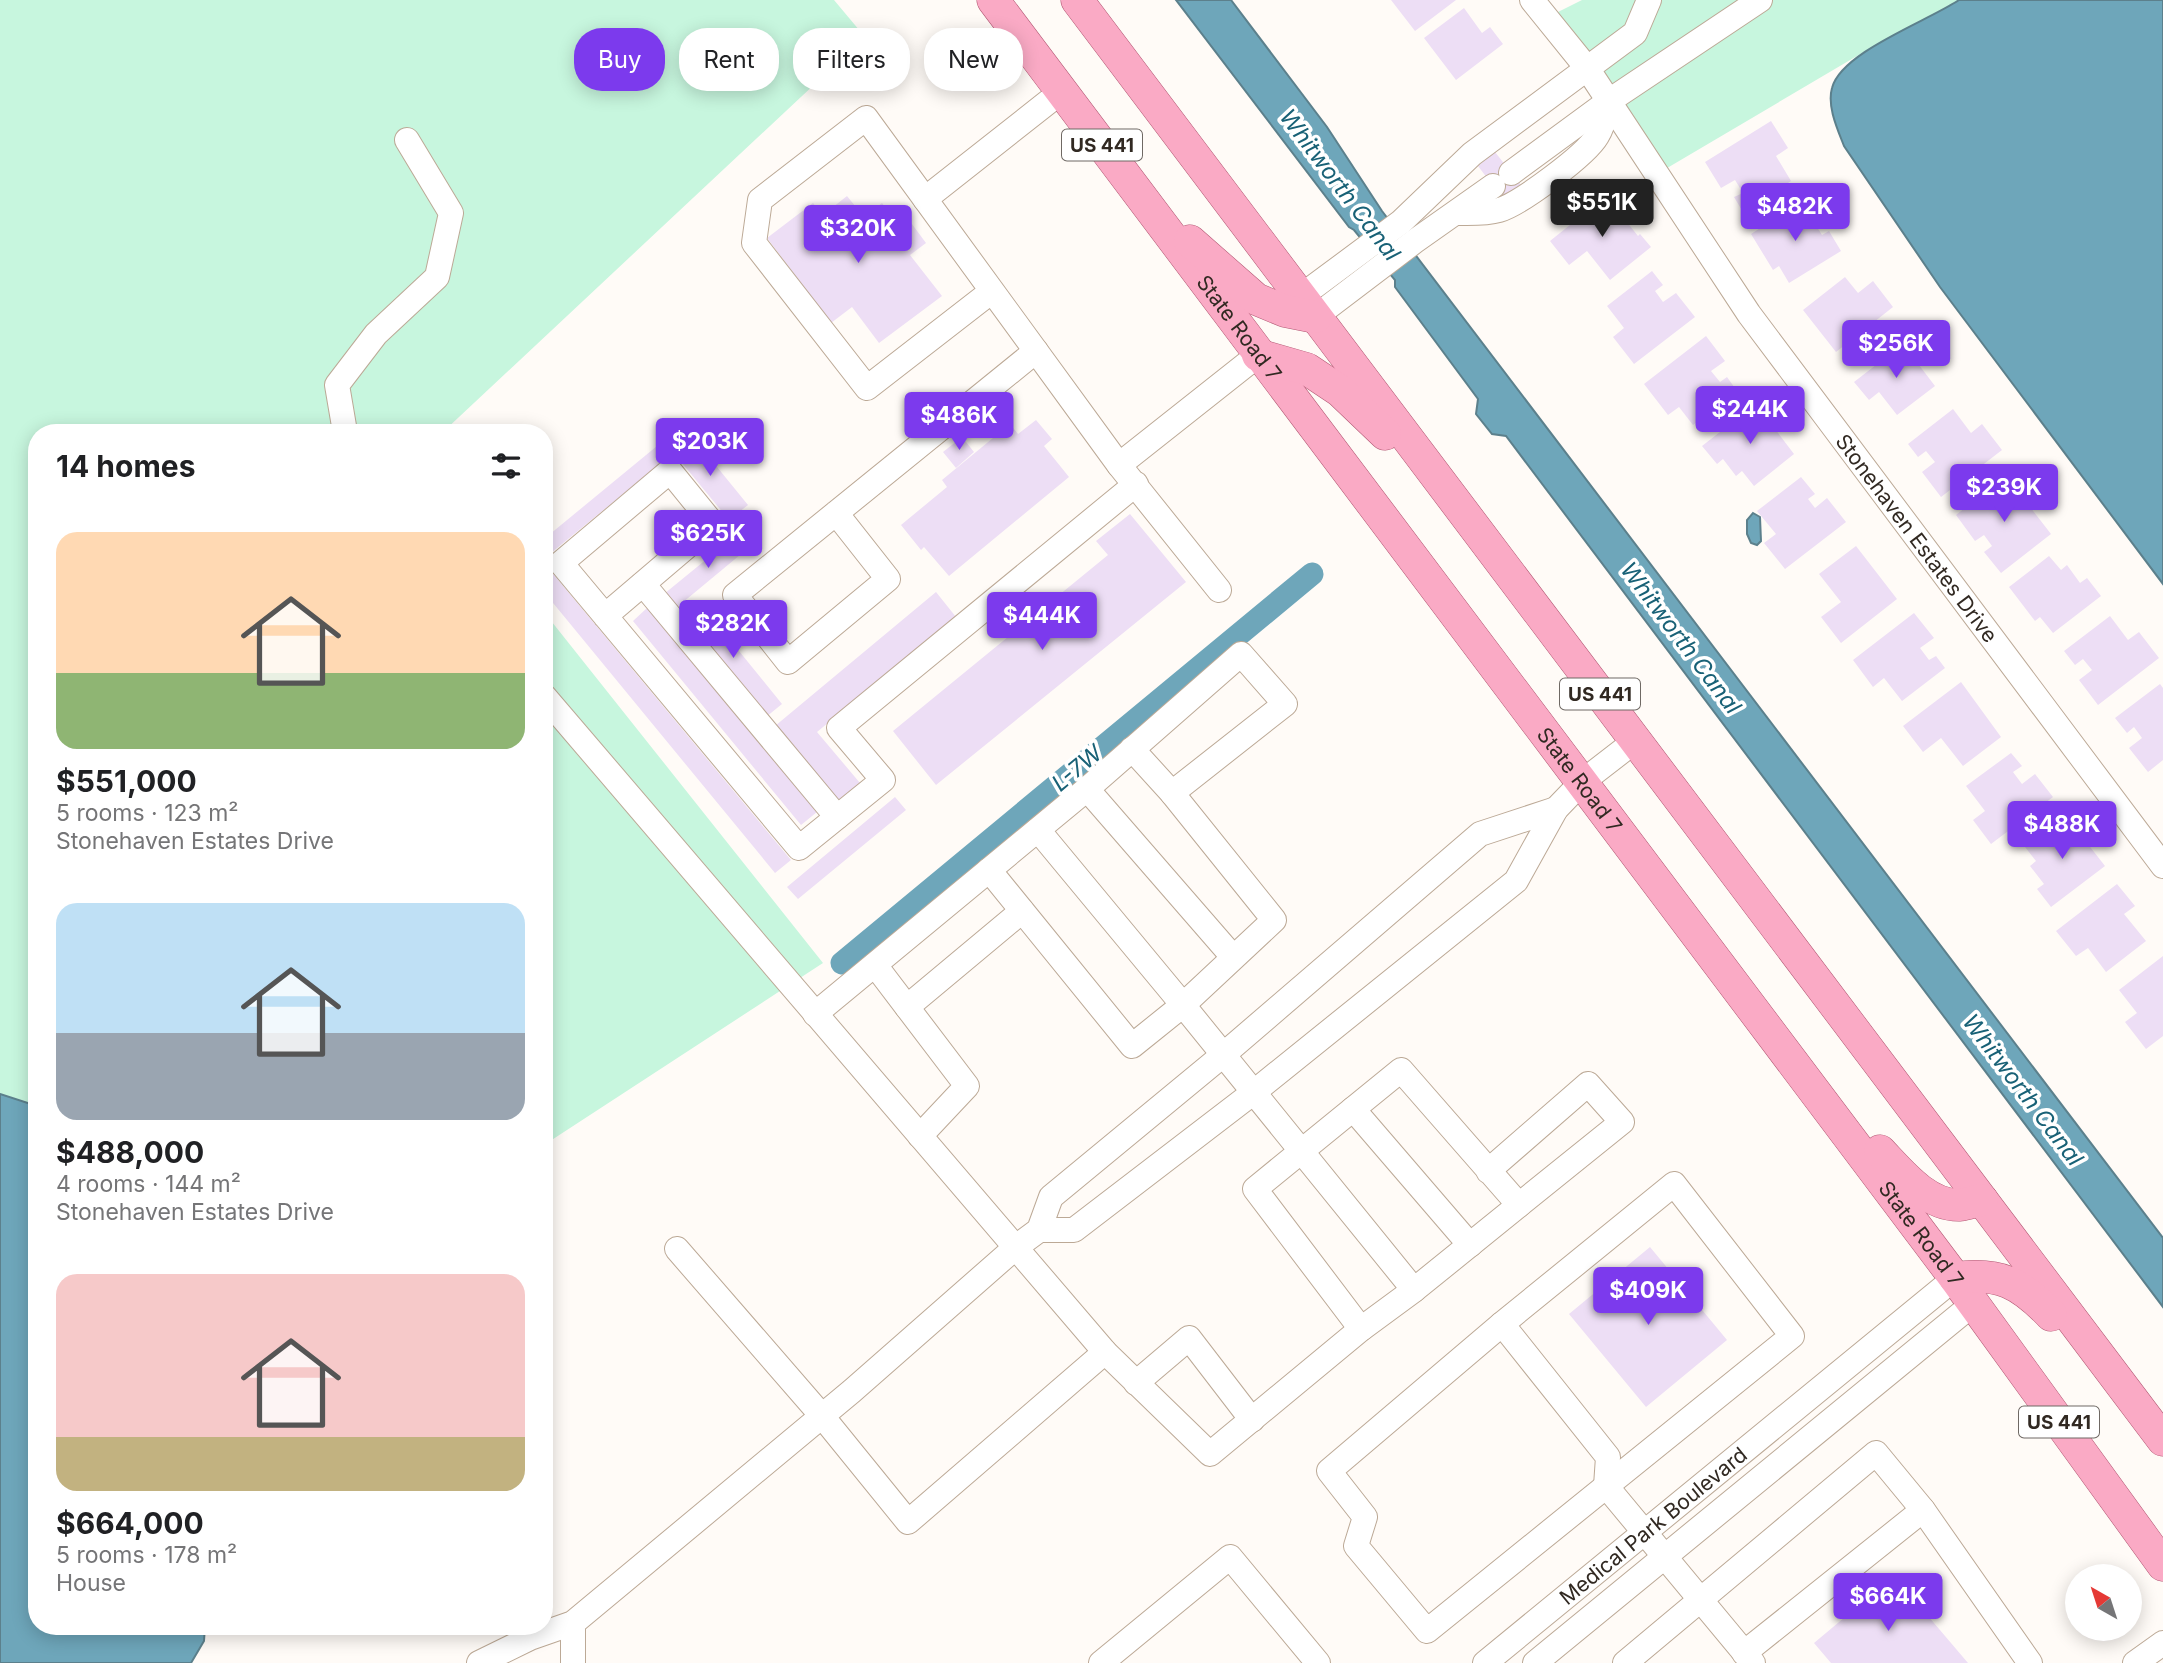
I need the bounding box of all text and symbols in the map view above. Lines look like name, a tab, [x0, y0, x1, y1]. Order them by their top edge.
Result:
chip: Buy	[574, 28, 665, 91]
chip: Rent	[679, 28, 779, 91]
chip: Filters	[793, 28, 910, 91]
chip: New	[924, 28, 1023, 91]
water label: Whitworth Canal	[1274, 104, 1406, 267]
road number: US 441	[1062, 130, 1142, 160]
pin: $551K	[1553, 180, 1651, 239]
pin: $482K	[1746, 184, 1844, 243]
text: $551K	[1567, 188, 1637, 216]
text: $482K	[1757, 192, 1833, 220]
pin: $320K	[809, 205, 907, 265]
text: $320K	[820, 214, 896, 242]
street label: State Road 7	[1192, 270, 1287, 385]
pin: $256K	[1847, 320, 1945, 380]
text: $256K	[1858, 329, 1934, 357]
pin: $244K	[1701, 386, 1799, 446]
pin: $486K	[910, 392, 1008, 452]
text: $244K	[1712, 395, 1788, 423]
text: $486K	[920, 401, 998, 429]
pin: $203K	[661, 419, 759, 478]
text: $203K	[672, 427, 748, 455]
street label: Stonehaven Estates Drive	[1831, 429, 2003, 647]
icon: filters	[487, 447, 525, 485]
text: 14 homes	[56, 448, 195, 484]
pin: $239K	[1955, 464, 2053, 524]
text: $239K	[1966, 473, 2042, 501]
pin: $625K	[659, 510, 757, 570]
text: $625K	[670, 519, 746, 547]
water label: Whitworth Canal	[1615, 557, 1747, 720]
icon: home	[228, 578, 354, 704]
pin: $444K	[993, 592, 1091, 652]
pin: $282K	[684, 600, 782, 660]
text: $444K	[1003, 601, 1081, 629]
text: $282K	[695, 609, 771, 637]
road number: US 441	[1560, 678, 1640, 709]
street label: State Road 7	[1532, 722, 1628, 837]
water label: L-7W	[1046, 738, 1109, 797]
text: $551,000	[56, 763, 197, 799]
text: 5 rooms · 123 m²	[56, 799, 239, 827]
pin: $488K	[2013, 802, 2111, 861]
text: $488K	[2023, 810, 2101, 838]
text: Stonehaven Estates Drive	[56, 827, 334, 855]
icon: home	[228, 949, 354, 1075]
water label: Whitworth Canal	[1957, 1009, 2089, 1172]
text: $488,000	[56, 1134, 204, 1170]
text: 4 rooms · 144 m²	[56, 1170, 241, 1198]
street label: State Road 7	[1874, 1176, 1969, 1291]
text: Stonehaven Estates Drive	[56, 1198, 334, 1226]
pin: $409K	[1599, 1268, 1697, 1327]
text: $409K	[1609, 1276, 1687, 1304]
icon: home	[228, 1320, 354, 1446]
road number: US 441	[2019, 1406, 2099, 1438]
street label: Medical Park Boulevard	[1554, 1441, 1752, 1610]
text: $664,000	[56, 1505, 204, 1541]
text: 5 rooms · 178 m²	[56, 1541, 237, 1569]
north arrow	[2065, 1564, 2142, 1642]
map controls	[2065, 1564, 2142, 1641]
text: House	[56, 1569, 126, 1597]
pin: $664K	[1839, 1574, 1937, 1633]
text: $664K	[1849, 1582, 1927, 1610]

